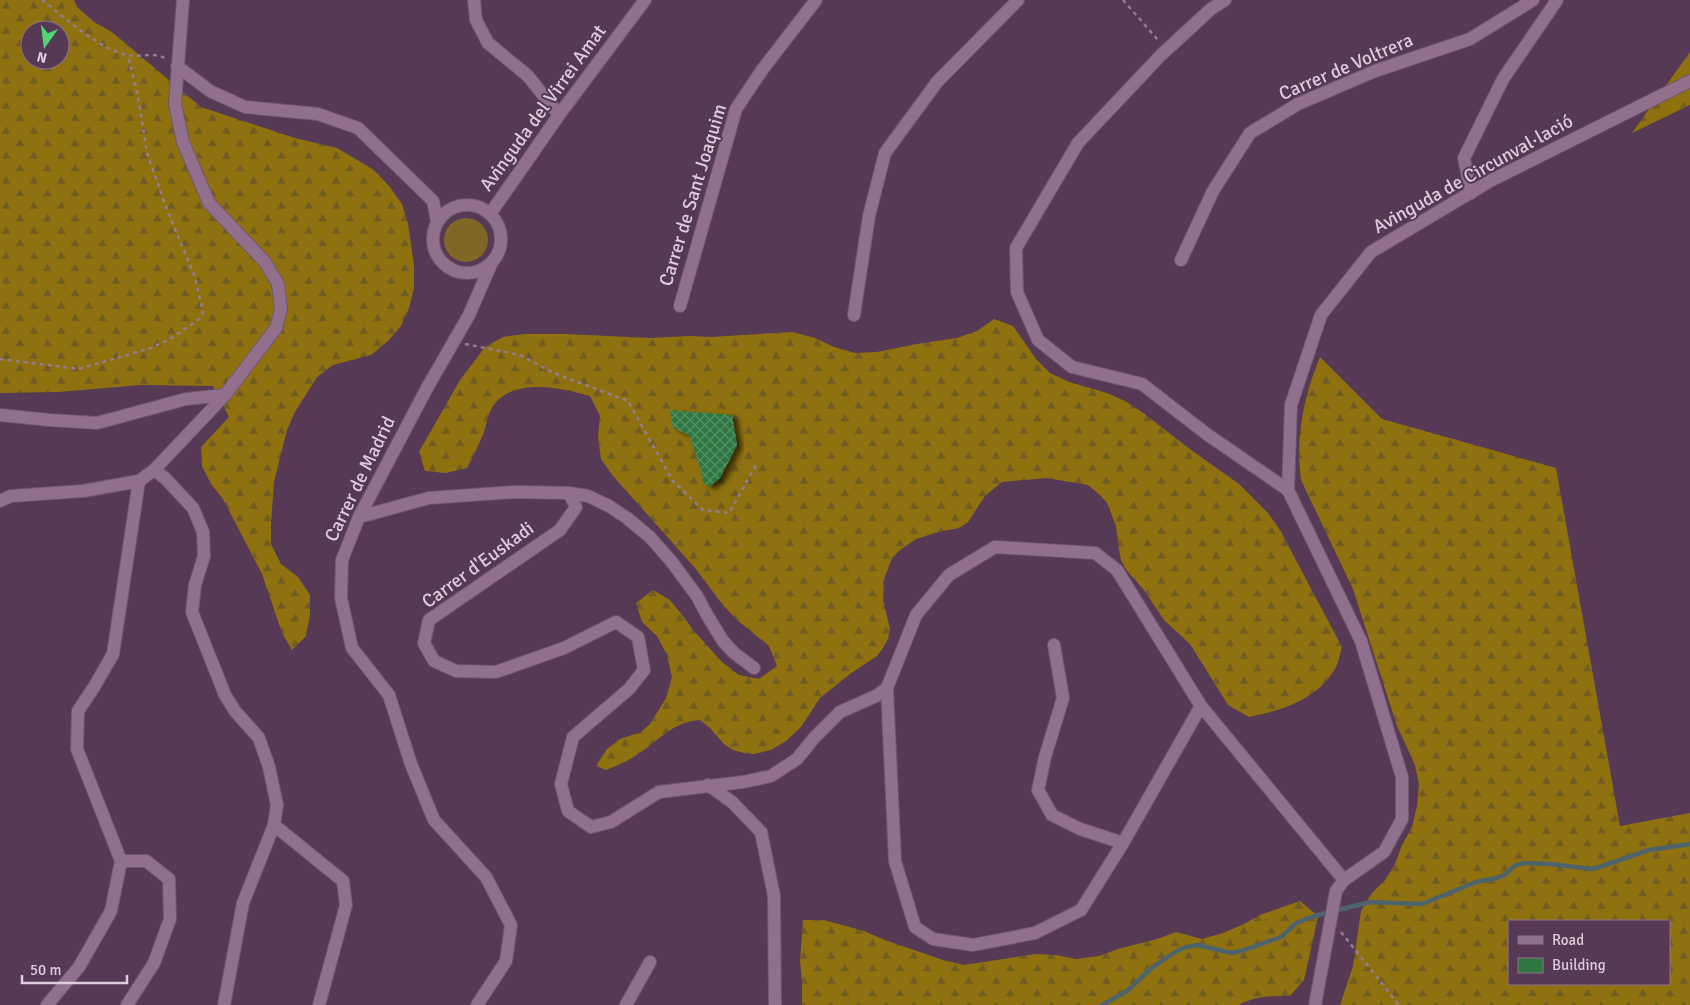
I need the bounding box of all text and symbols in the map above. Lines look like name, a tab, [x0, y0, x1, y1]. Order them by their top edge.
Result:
north arrow	[20, 20, 70, 70]
street label: Avinguda del Virrei Amat	[474, 20, 612, 196]
street label: Carrer de Voltrera	[1275, 28, 1417, 106]
text: N	[35, 48, 49, 67]
street label: Carrer de Sant Joaquim	[654, 101, 732, 289]
street label: Avinguda de Circunval·lació	[1369, 109, 1577, 239]
street label: Carrer de Madrid	[319, 412, 401, 546]
street label: Carrer d'Euskadi	[417, 516, 539, 614]
legend	[1508, 920, 1670, 985]
text: Road	[1552, 931, 1584, 949]
scale bar	[22, 952, 128, 984]
text: Building	[1552, 956, 1606, 974]
text: 50 m	[30, 961, 61, 979]

